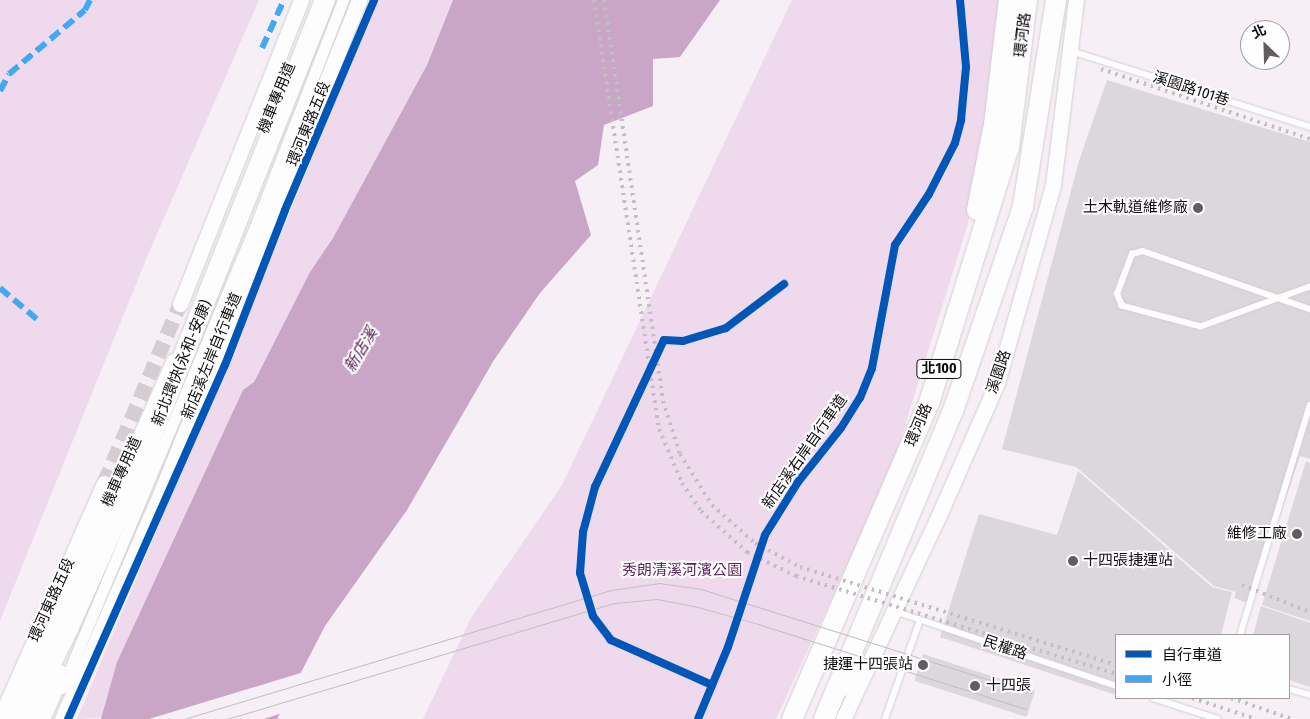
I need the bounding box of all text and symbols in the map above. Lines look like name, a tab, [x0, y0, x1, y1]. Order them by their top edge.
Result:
street label: 環河路	[1011, 12, 1035, 58]
north arrow	[1240, 20, 1290, 70]
text: 北	[1249, 21, 1269, 42]
street label: 機車專用道	[255, 60, 299, 136]
street label: 溪園路101巷	[1151, 68, 1231, 110]
street label: 環河東路五段	[284, 79, 334, 169]
place label: 土木軌道維修廠	[1083, 199, 1188, 217]
marker: 土木軌道維修廠	[1192, 202, 1204, 214]
street label: 新店溪左岸自行車道	[178, 290, 246, 422]
street label: 新北環快(永和-安康)	[148, 297, 216, 429]
water label: 新店溪	[340, 324, 382, 376]
street label: 溪園路	[983, 348, 1015, 396]
road number: 北100	[915, 358, 963, 380]
street label: 新店溪右岸自行車道	[759, 392, 851, 512]
street label: 環河路	[902, 401, 936, 449]
street label: 機車專用道	[99, 434, 145, 510]
place label: 維修工廠	[1227, 525, 1287, 543]
marker: 維修工廠	[1291, 528, 1303, 540]
place label: 十四張捷運站	[1083, 552, 1173, 570]
street label: 環河東路五段	[25, 555, 79, 645]
marker: 十四張捷運站	[1067, 555, 1079, 567]
park label: 秀朗清溪河濱公園	[622, 562, 742, 580]
street label: 民權路	[981, 632, 1029, 664]
legend	[1115, 634, 1290, 699]
text: 自行車道	[1162, 646, 1222, 664]
place label: 捷運十四張站	[823, 656, 913, 674]
marker: 捷運十四張站	[917, 659, 929, 671]
text: 小徑	[1162, 671, 1192, 689]
place label: 十四張	[986, 677, 1031, 695]
marker: 十四張	[968, 679, 982, 693]

